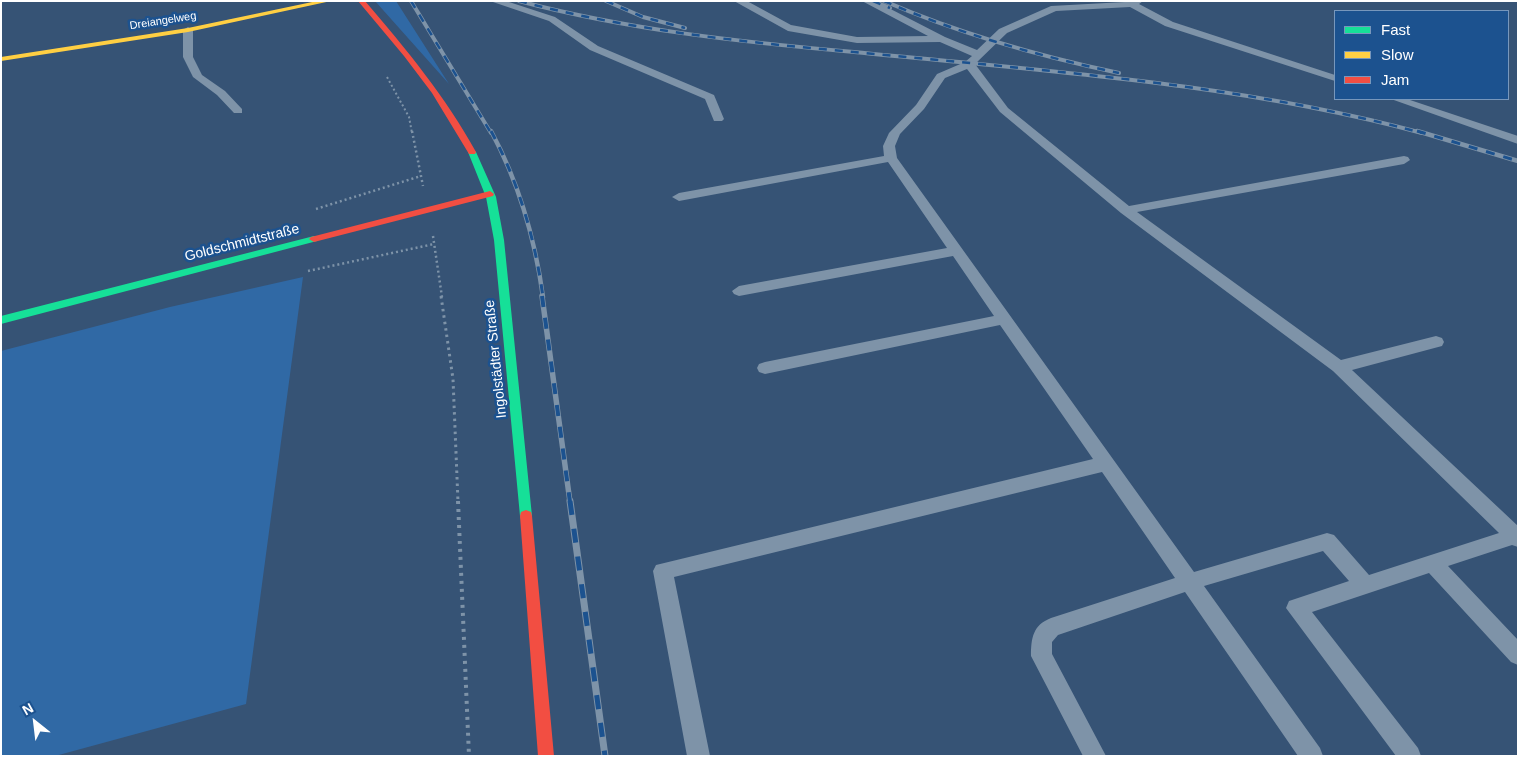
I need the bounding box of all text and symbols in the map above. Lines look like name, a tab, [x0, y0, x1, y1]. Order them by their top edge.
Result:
street label: Dreiangelweg	[129, 9, 197, 33]
legend	[1334, 10, 1509, 100]
text: Fast	[1381, 21, 1410, 38]
text: Slow	[1381, 46, 1414, 63]
text: Jam	[1381, 71, 1409, 88]
street label: Goldschmidtstraße	[183, 221, 301, 265]
street label: Ingolstädter Straße	[481, 299, 511, 419]
north arrow	[10, 697, 60, 747]
text: N	[19, 699, 36, 718]

